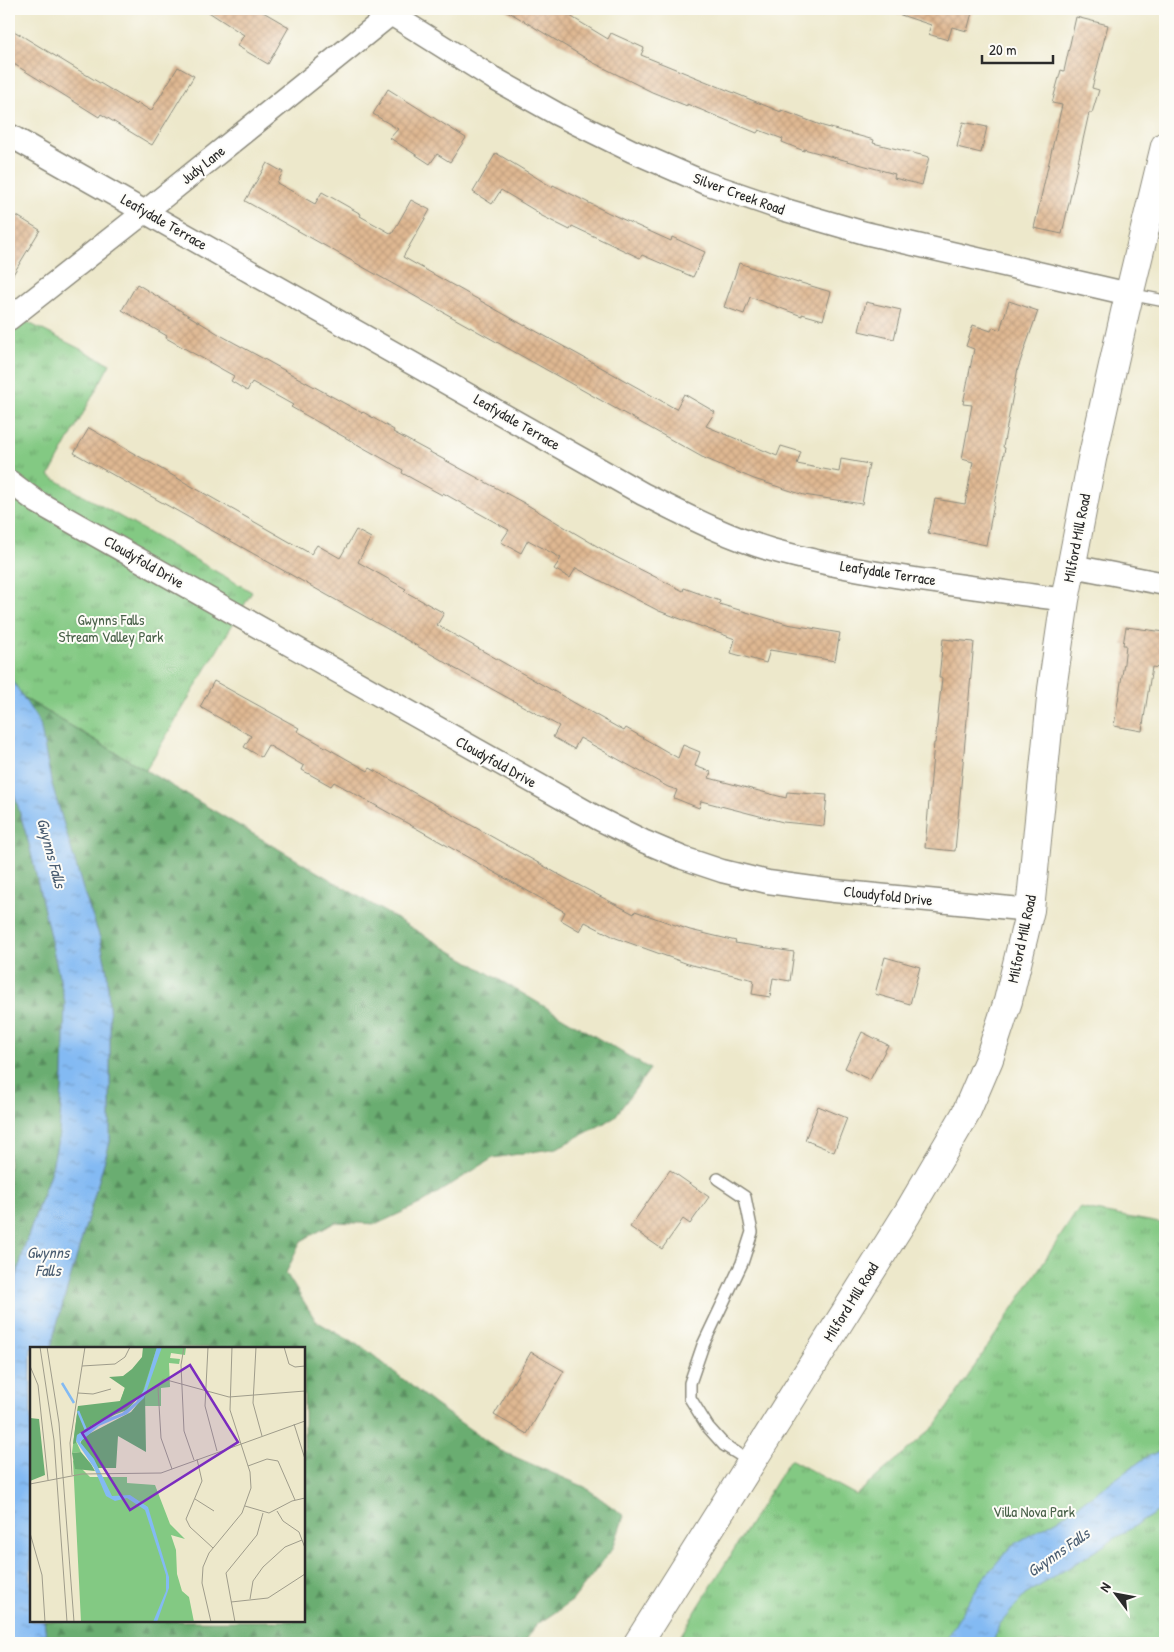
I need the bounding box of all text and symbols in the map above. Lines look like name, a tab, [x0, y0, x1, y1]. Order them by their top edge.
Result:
scale bar	[982, 32, 1053, 64]
text: 20 m	[989, 39, 1016, 60]
street label: Judy Lane	[176, 140, 229, 189]
street label: Silver Creek Road	[691, 167, 788, 220]
street label: Leafydale Terrace	[117, 188, 211, 255]
street label: Leafydale Terrace	[470, 388, 564, 455]
street label: Milford Mill Road	[1058, 492, 1095, 584]
street label: Cloudyfold Drive	[100, 530, 188, 593]
street label: Leafydale Terrace	[839, 555, 937, 590]
park label: Gwynns Falls Stream Valley Park	[59, 609, 163, 647]
street label: Cloudyfold Drive	[452, 731, 540, 792]
water label: Gwynns Falls	[32, 816, 72, 892]
street label: Cloudyfold Drive	[842, 880, 934, 911]
street label: Milford Mill Road	[1002, 893, 1041, 985]
water label: Gwynns Falls	[27, 1241, 71, 1281]
street label: Milford Mill Road	[818, 1258, 883, 1345]
inset map	[30, 1347, 305, 1622]
park label: Villa Nova Park	[993, 1501, 1075, 1522]
water label: Gwynns Falls	[1022, 1521, 1095, 1582]
north arrow	[1092, 1570, 1142, 1620]
text: N	[1095, 1578, 1115, 1595]

